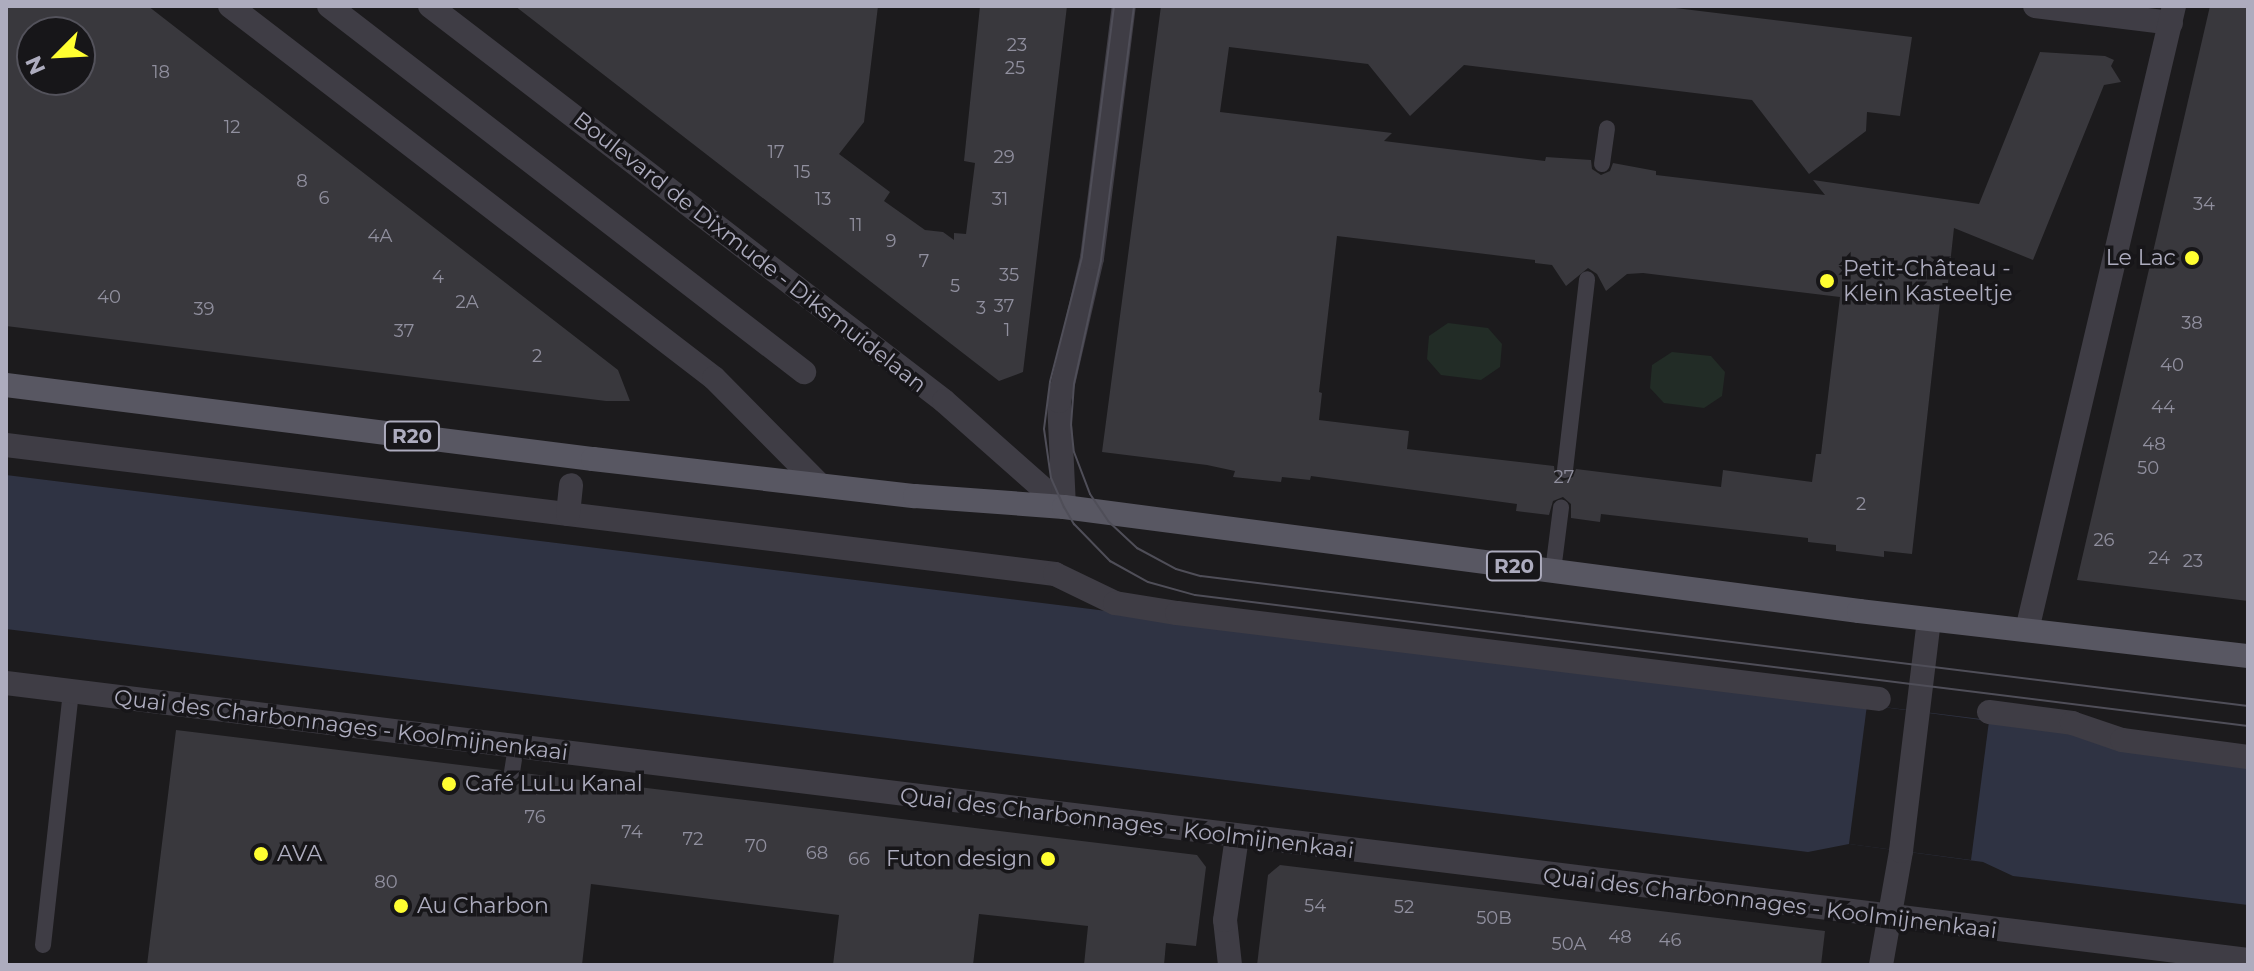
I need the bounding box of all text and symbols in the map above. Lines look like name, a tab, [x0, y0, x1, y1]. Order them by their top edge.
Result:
north arrow	[16, 16, 96, 96]
house number: 23	[1007, 34, 1027, 56]
text: N	[19, 52, 51, 79]
house number: 25	[1005, 57, 1025, 79]
house number: 18	[152, 61, 170, 83]
street label: Boulevard de Dixmude - Diksmuidelaan	[568, 106, 932, 398]
house number: 12	[224, 116, 240, 138]
house number: 17	[767, 141, 785, 163]
house number: 29	[993, 146, 1015, 168]
house number: 15	[794, 161, 810, 183]
house number: 8	[296, 170, 308, 192]
house number: 6	[319, 187, 329, 209]
house number: 13	[815, 188, 831, 210]
house number: 31	[992, 188, 1008, 210]
house number: 34	[2193, 193, 2215, 215]
house number: 11	[850, 214, 862, 236]
house number: 4A	[368, 225, 392, 247]
house number: 9	[886, 230, 896, 252]
place label: Le Lac	[2106, 245, 2176, 271]
marker: Le Lac	[2183, 249, 2201, 267]
house number: 7	[919, 250, 929, 272]
place label: Petit-Château - Klein Kasteeltje	[1843, 255, 2013, 306]
house number: 35	[999, 264, 1019, 286]
house number: 4	[432, 266, 444, 288]
marker: Petit-Château - Klein Kasteeltje	[1818, 272, 1836, 290]
house number: 5	[950, 275, 960, 297]
house number: 40	[97, 286, 121, 308]
house number: 2A	[455, 291, 479, 313]
house number: 37	[994, 295, 1014, 317]
house number: 3	[976, 297, 986, 319]
house number: 39	[193, 298, 215, 320]
house number: 38	[2181, 312, 2203, 334]
house number: 1	[1004, 319, 1010, 341]
house number: 37	[394, 320, 414, 342]
house number: 2	[532, 345, 542, 367]
house number: 40	[2160, 354, 2184, 376]
house number: 44	[2151, 396, 2175, 418]
road number: R20	[382, 420, 442, 452]
house number: 48	[2142, 433, 2166, 455]
house number: 50	[2137, 457, 2159, 479]
house number: 27	[1554, 466, 1574, 488]
house number: 2	[1856, 493, 1866, 515]
house number: 26	[2093, 529, 2115, 551]
house number: 24	[2148, 547, 2170, 569]
road number: R20	[1484, 550, 1544, 582]
house number: 23	[2183, 550, 2203, 572]
street label: Quai des Charbonnages - Koolmijnenkaai	[113, 684, 569, 766]
place label: Café LuLu Kanal	[465, 771, 643, 797]
marker: Café LuLu Kanal	[440, 775, 458, 793]
street label: Quai des Charbonnages - Koolmijnenkaai	[899, 782, 1355, 864]
house number: 76	[524, 806, 546, 828]
house number: 74	[621, 821, 643, 843]
house number: 72	[683, 828, 703, 850]
house number: 70	[745, 835, 767, 857]
place label: AVA	[277, 841, 322, 867]
house number: 68	[806, 842, 828, 864]
marker: AVA	[252, 845, 270, 863]
place label: Futon design	[886, 846, 1032, 872]
house number: 66	[848, 848, 870, 870]
marker: Futon design	[1039, 850, 1057, 868]
street label: Quai des Charbonnages - Koolmijnenkaai	[1542, 862, 1998, 944]
house number: 80	[374, 871, 398, 893]
place label: Au Charbon	[417, 893, 549, 919]
house number: 54	[1304, 895, 1326, 917]
house number: 52	[1394, 896, 1414, 918]
marker: Au Charbon	[392, 897, 410, 915]
house number: 50B	[1476, 907, 1512, 929]
house number: 48	[1608, 926, 1632, 948]
house number: 46	[1659, 929, 1681, 951]
house number: 50A	[1552, 933, 1586, 955]

